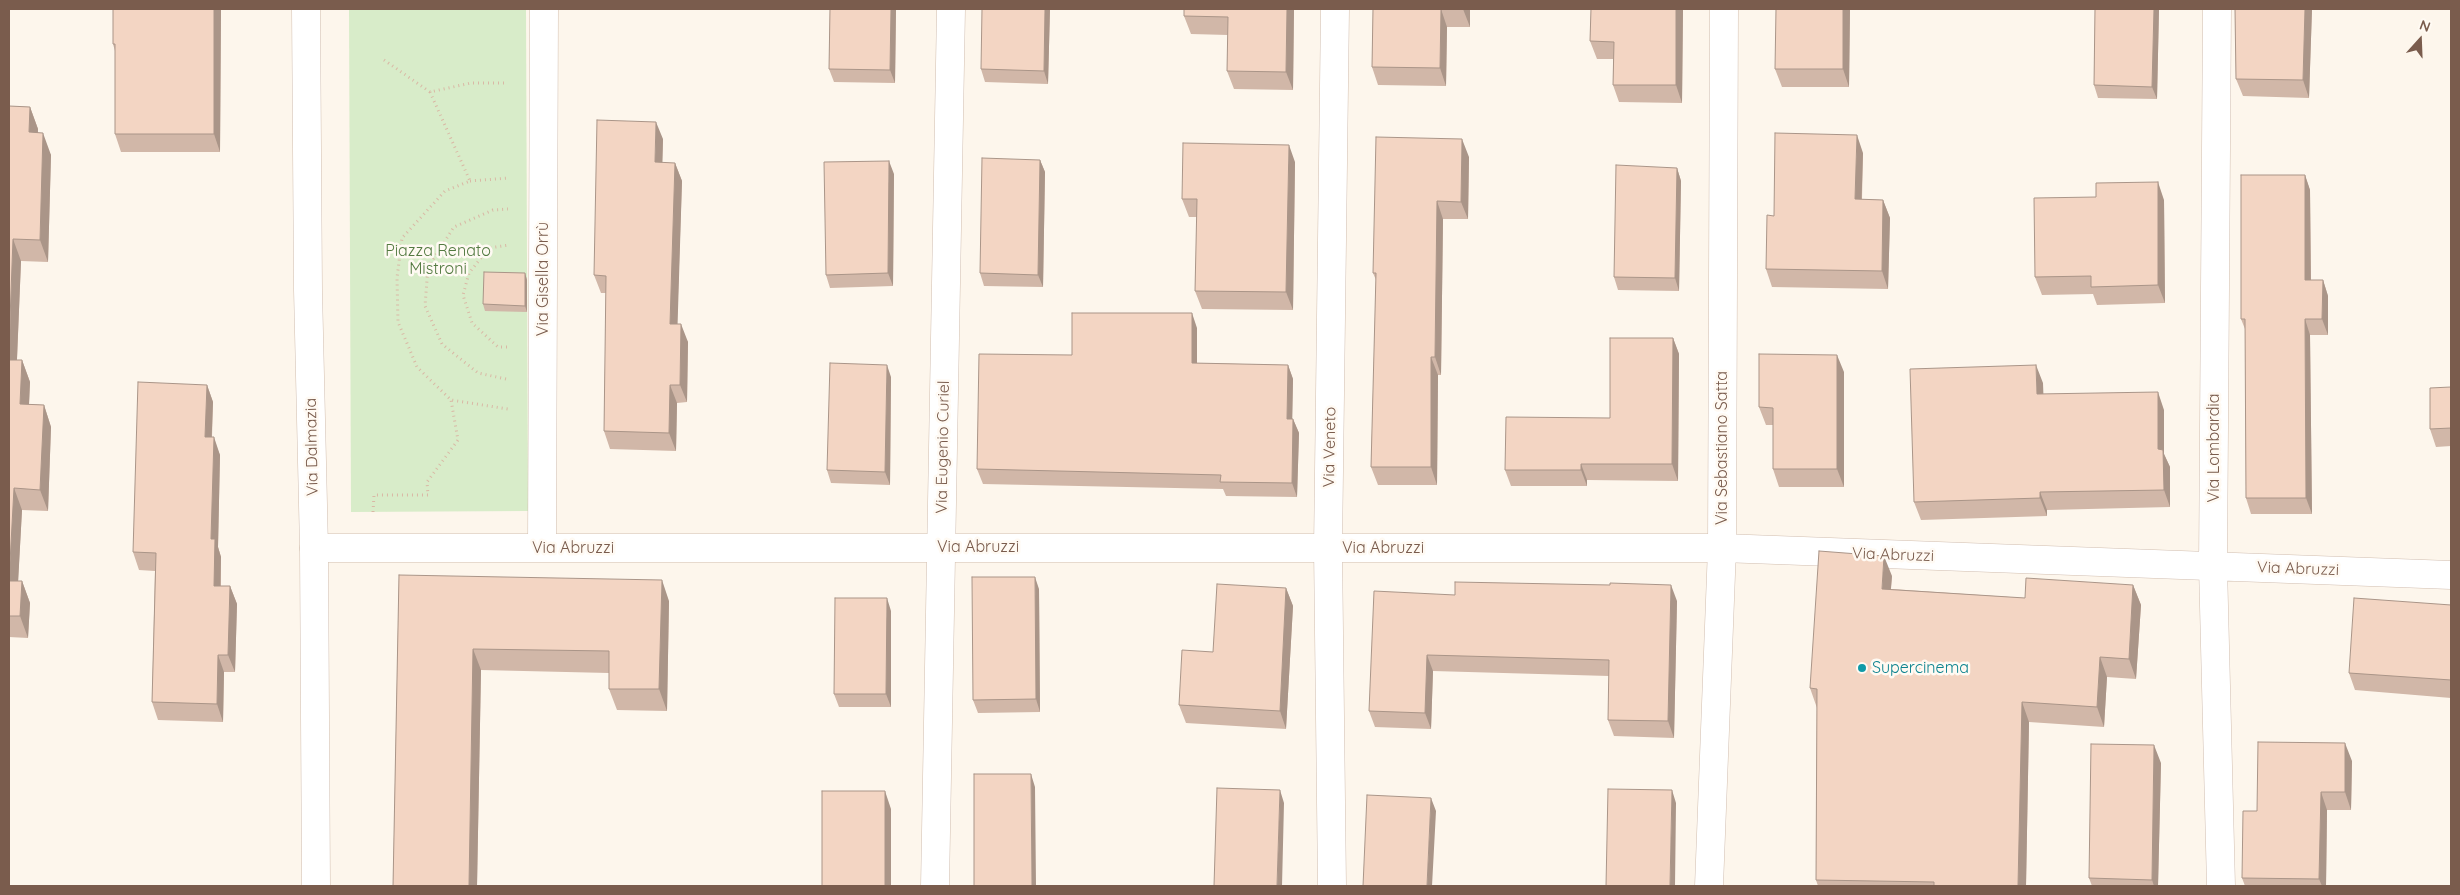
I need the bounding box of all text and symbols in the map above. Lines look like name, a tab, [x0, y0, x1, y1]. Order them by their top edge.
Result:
north arrow	[2395, 15, 2445, 65]
text: N	[2417, 16, 2433, 36]
street label: Via Gisella Orrù	[533, 222, 553, 336]
park label: Piazza Renato Mistroni	[385, 241, 491, 279]
street label: Via Sebastiano Satta	[1712, 371, 1732, 525]
street label: Via Eugenio Curiel	[932, 380, 954, 514]
street label: Via Lombardia	[2204, 394, 2224, 502]
street label: Via Dalmazia	[302, 398, 322, 496]
street label: Via Veneto	[1320, 406, 1340, 488]
street label: Via Abruzzi	[937, 537, 1019, 557]
street label: Via Abruzzi	[532, 538, 614, 558]
street label: Via Abruzzi	[1342, 538, 1424, 558]
street label: Via Abruzzi	[1852, 544, 1934, 566]
street label: Via Abruzzi	[2257, 558, 2339, 580]
place label: Supercinema	[1872, 658, 1969, 678]
marker: Supercinema	[1856, 662, 1868, 674]

